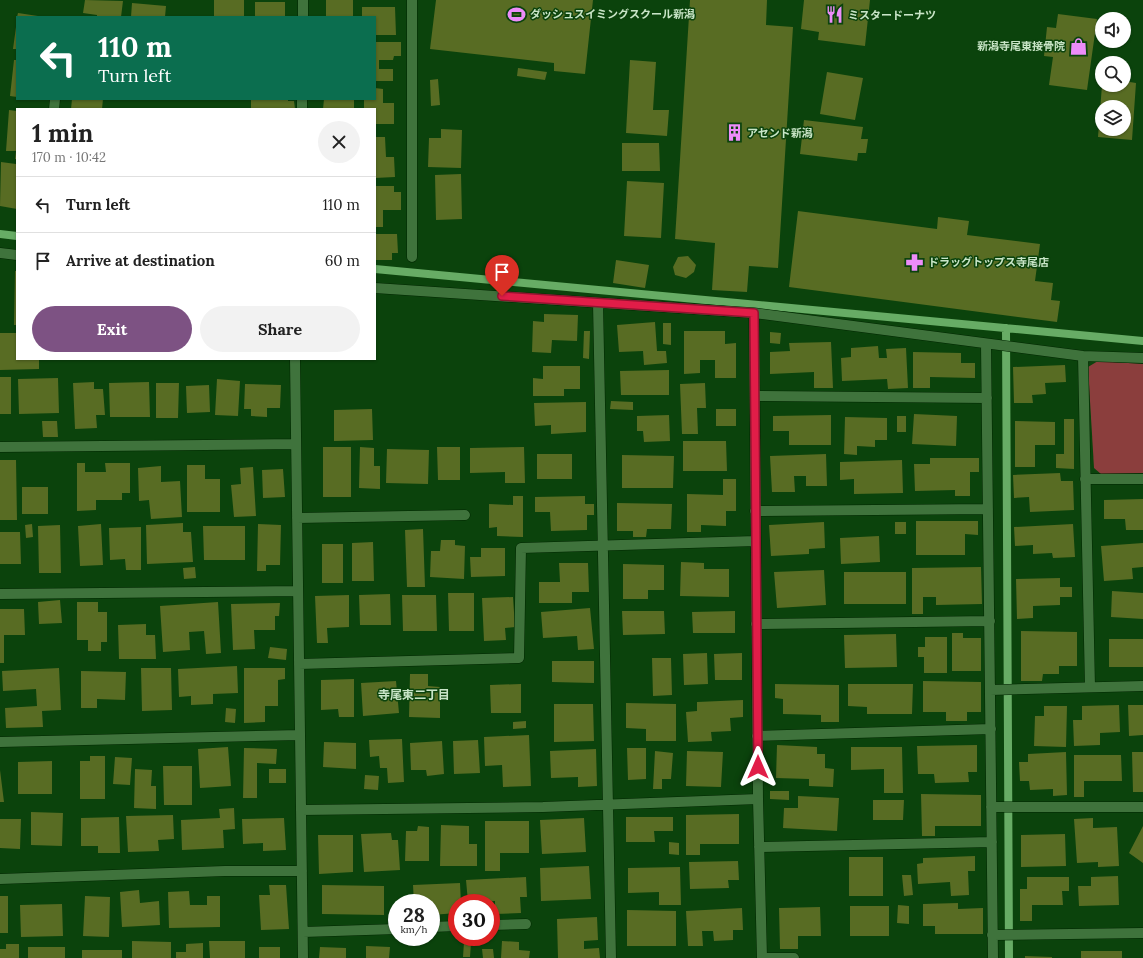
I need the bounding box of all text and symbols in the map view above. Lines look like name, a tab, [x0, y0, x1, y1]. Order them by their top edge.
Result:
sports icon: ダッシュスイミングスクール新潟	[507, 4, 527, 24]
restaurant icon: ミスタードーナツ	[825, 5, 845, 25]
place label: ダッシュスイミングスクール新潟	[530, 7, 695, 21]
place label: ミスタードーナツ	[848, 8, 936, 22]
map controls	[1095, 12, 1131, 136]
button: sound	[1095, 12, 1131, 48]
text: 110 m	[98, 29, 172, 65]
icon: left	[32, 32, 84, 84]
shop icon: 新潟寺尾東接骨院	[1068, 36, 1088, 56]
place label: 新潟寺尾東接骨院	[977, 39, 1065, 53]
button: search	[1095, 56, 1131, 92]
text: Turn left	[98, 64, 171, 87]
button: layers	[1095, 100, 1131, 136]
text: 1 min	[32, 118, 93, 149]
button: close	[318, 121, 360, 163]
building icon: アセンド新潟	[724, 123, 744, 143]
place label: アセンド新潟	[747, 126, 813, 140]
text: 170 m · 10:42	[32, 149, 106, 166]
icon: left	[32, 194, 54, 216]
text: Turn left	[66, 195, 130, 214]
text: 110 m	[322, 195, 360, 214]
icon: arrive	[32, 250, 54, 272]
text: Arrive at destination	[66, 251, 215, 270]
text: 60 m	[325, 251, 360, 270]
pharmacy icon: ドラッグトップス寺尾店	[905, 252, 925, 272]
pin	[485, 255, 519, 296]
place label: ドラッグトップス寺尾店	[928, 255, 1049, 269]
icon: arrive	[491, 261, 513, 283]
button: Exit	[32, 306, 192, 352]
button: Share	[200, 306, 360, 352]
district label: 寺尾東二丁目	[378, 687, 450, 702]
position arrow	[737, 746, 779, 788]
speed limit sign: 30	[448, 894, 500, 946]
text: 28	[403, 902, 425, 927]
text: km/h	[400, 923, 428, 936]

